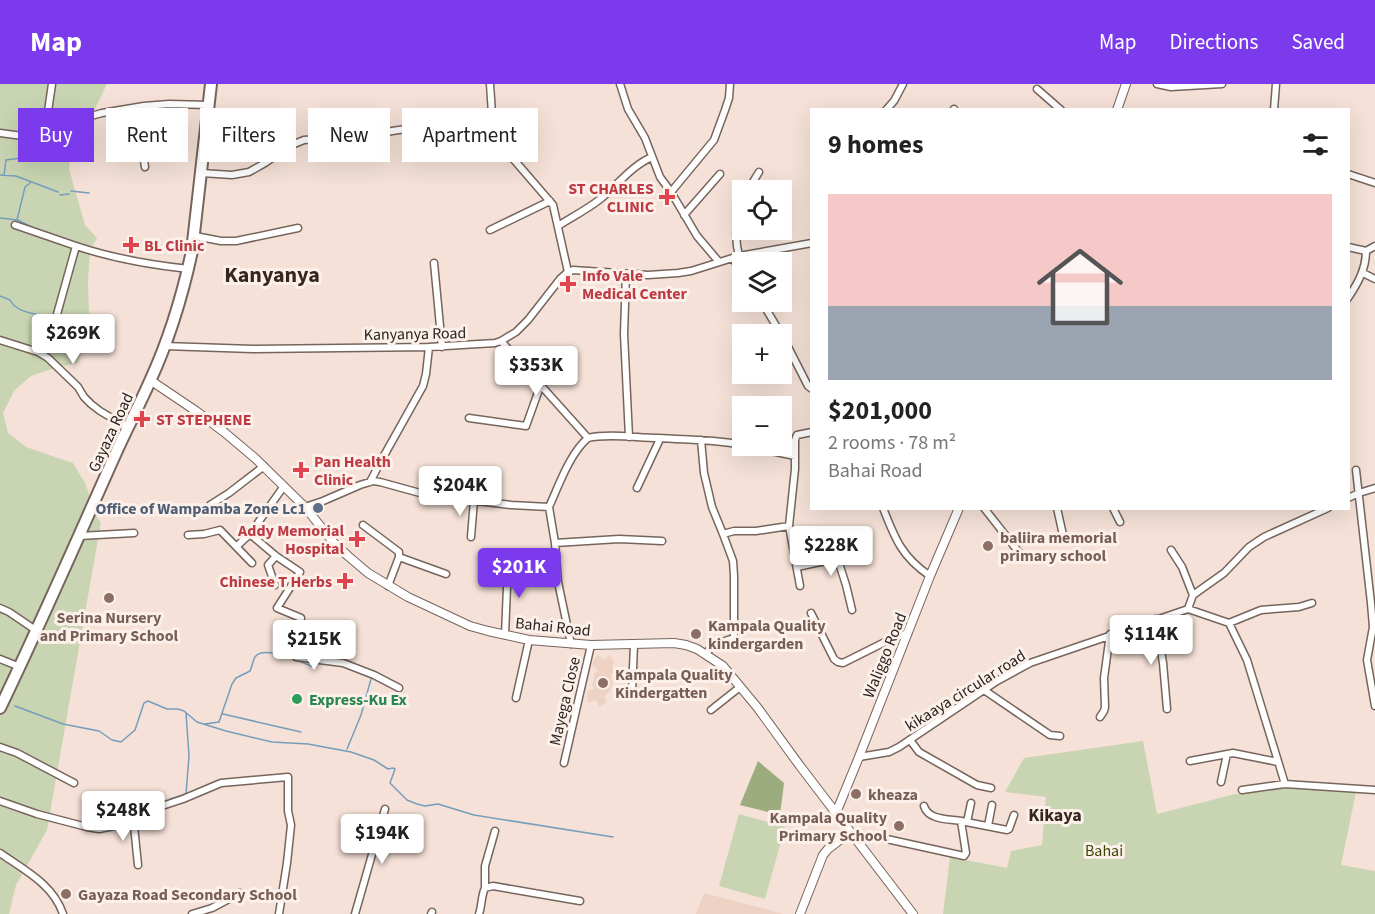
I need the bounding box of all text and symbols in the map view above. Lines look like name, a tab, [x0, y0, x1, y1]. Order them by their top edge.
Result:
text: Map	[30, 22, 82, 62]
text: Map	[1099, 27, 1137, 57]
text: Directions	[1170, 27, 1258, 57]
text: Saved	[1291, 27, 1345, 57]
chip: Buy	[18, 108, 94, 162]
chip: Rent	[106, 108, 188, 162]
chip: Filters	[200, 108, 296, 162]
chip: New	[308, 108, 390, 162]
chip: Apartment	[402, 108, 538, 162]
text: 9 homes	[828, 126, 923, 163]
icon: filters	[1299, 128, 1332, 161]
place label: ST CHARLES CLINIC	[568, 178, 654, 218]
map controls	[732, 180, 792, 456]
button: locate	[732, 180, 792, 240]
marker: ST CHARLES CLINIC	[658, 188, 676, 206]
icon: home	[1026, 233, 1134, 341]
place label: BL Clinic	[144, 235, 205, 257]
marker: BL Clinic	[122, 236, 140, 254]
button: layers	[732, 252, 792, 312]
district label: Kanyanya	[224, 259, 320, 291]
place label: Info Vale Medical Center	[582, 265, 687, 305]
marker: Info Vale Medical Center	[559, 275, 577, 293]
pin: $269K	[31, 314, 115, 365]
text: $269K	[46, 319, 100, 347]
street label: Kanyanya Road	[363, 322, 467, 346]
button: +	[732, 324, 792, 384]
pin: $353K	[494, 346, 578, 397]
text: $353K	[509, 351, 563, 379]
street label: Gayaza Road	[83, 389, 139, 476]
text: $201,000	[828, 392, 932, 429]
button: −	[732, 396, 792, 456]
place label: ST STEPHENE	[156, 409, 251, 431]
marker: ST STEPHENE	[133, 410, 151, 428]
text: 2 rooms · 78 m²	[828, 429, 956, 457]
place label: Pan Health Clinic	[314, 451, 391, 491]
text: Bahai Road	[828, 457, 923, 485]
marker: Pan Health Clinic	[292, 461, 310, 479]
pin: $204K	[418, 466, 502, 517]
text: $204K	[433, 471, 487, 499]
place label: Office of Wampamba Zone Lc1	[95, 498, 306, 520]
marker: Office of Wampamba Zone Lc1	[311, 501, 325, 515]
place label: Addy Memorial Hospital	[237, 520, 344, 560]
pin: $228K	[789, 526, 873, 577]
place label: baliira memorial primary school	[1000, 527, 1117, 567]
marker: Addy Memorial Hospital	[348, 530, 366, 548]
text: $228K	[804, 531, 858, 559]
marker: baliira memorial primary school	[981, 539, 995, 553]
pin: $201K	[477, 548, 561, 599]
text: $201K	[492, 553, 546, 581]
place label: Chinese T Herbs	[219, 571, 332, 593]
marker: Chinese T Herbs	[336, 572, 354, 590]
marker: Serina Nursery and Primary School	[102, 591, 116, 605]
place label: Serina Nursery and Primary School	[40, 607, 179, 647]
street label: Waliggo Road	[858, 609, 912, 701]
street label: Bahai Road	[514, 612, 592, 642]
place label: Kampala Quality kindergarden	[708, 615, 826, 655]
pin: $114K	[1109, 615, 1193, 666]
pin: $215K	[272, 620, 356, 671]
text: $114K	[1124, 620, 1178, 648]
text: $215K	[287, 625, 341, 653]
marker: Kampala Quality kindergarden	[689, 627, 703, 641]
street label: kikaaya circular road	[901, 645, 1030, 737]
street label: Mayega Close	[544, 655, 586, 748]
place label: Kampala Quality Kindergatten	[615, 664, 733, 704]
marker: Kampala Quality Kindergatten	[596, 676, 610, 690]
place label: Express-Ku Ex	[309, 689, 407, 711]
marker: Express-Ku Ex	[290, 692, 304, 706]
place label: kheaza	[868, 784, 918, 806]
marker: kheaza	[849, 787, 863, 801]
pin: $248K	[81, 791, 165, 842]
text: $248K	[96, 796, 150, 824]
district label: Kikaya	[1028, 803, 1082, 828]
place label: Kampala Quality Primary School	[769, 807, 888, 847]
pin: $194K	[340, 814, 424, 865]
text: $194K	[355, 819, 409, 847]
marker: Kampala Quality Primary School	[892, 819, 906, 833]
park label: Bahai	[1085, 840, 1123, 862]
place label: Gayaza Road Secondary School	[78, 884, 297, 906]
marker: Gayaza Road Secondary School	[59, 887, 73, 901]

